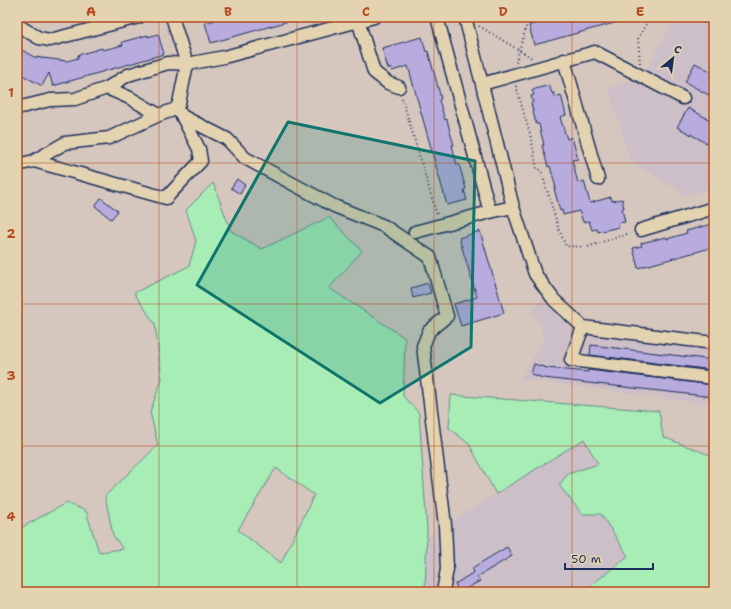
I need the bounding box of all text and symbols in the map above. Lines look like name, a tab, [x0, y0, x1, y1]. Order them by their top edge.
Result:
text: A	[86, 3, 96, 20]
text: B	[224, 3, 232, 20]
text: C	[362, 3, 370, 20]
text: D	[498, 3, 508, 20]
text: E	[636, 3, 645, 20]
north arrow	[653, 38, 693, 78]
text: С	[671, 41, 684, 58]
text: 1	[8, 84, 14, 101]
text: 2	[6, 225, 16, 242]
text: 3	[6, 367, 16, 384]
text: 4	[6, 508, 16, 525]
scale bar	[565, 545, 653, 571]
text: 50 m	[571, 551, 601, 567]

